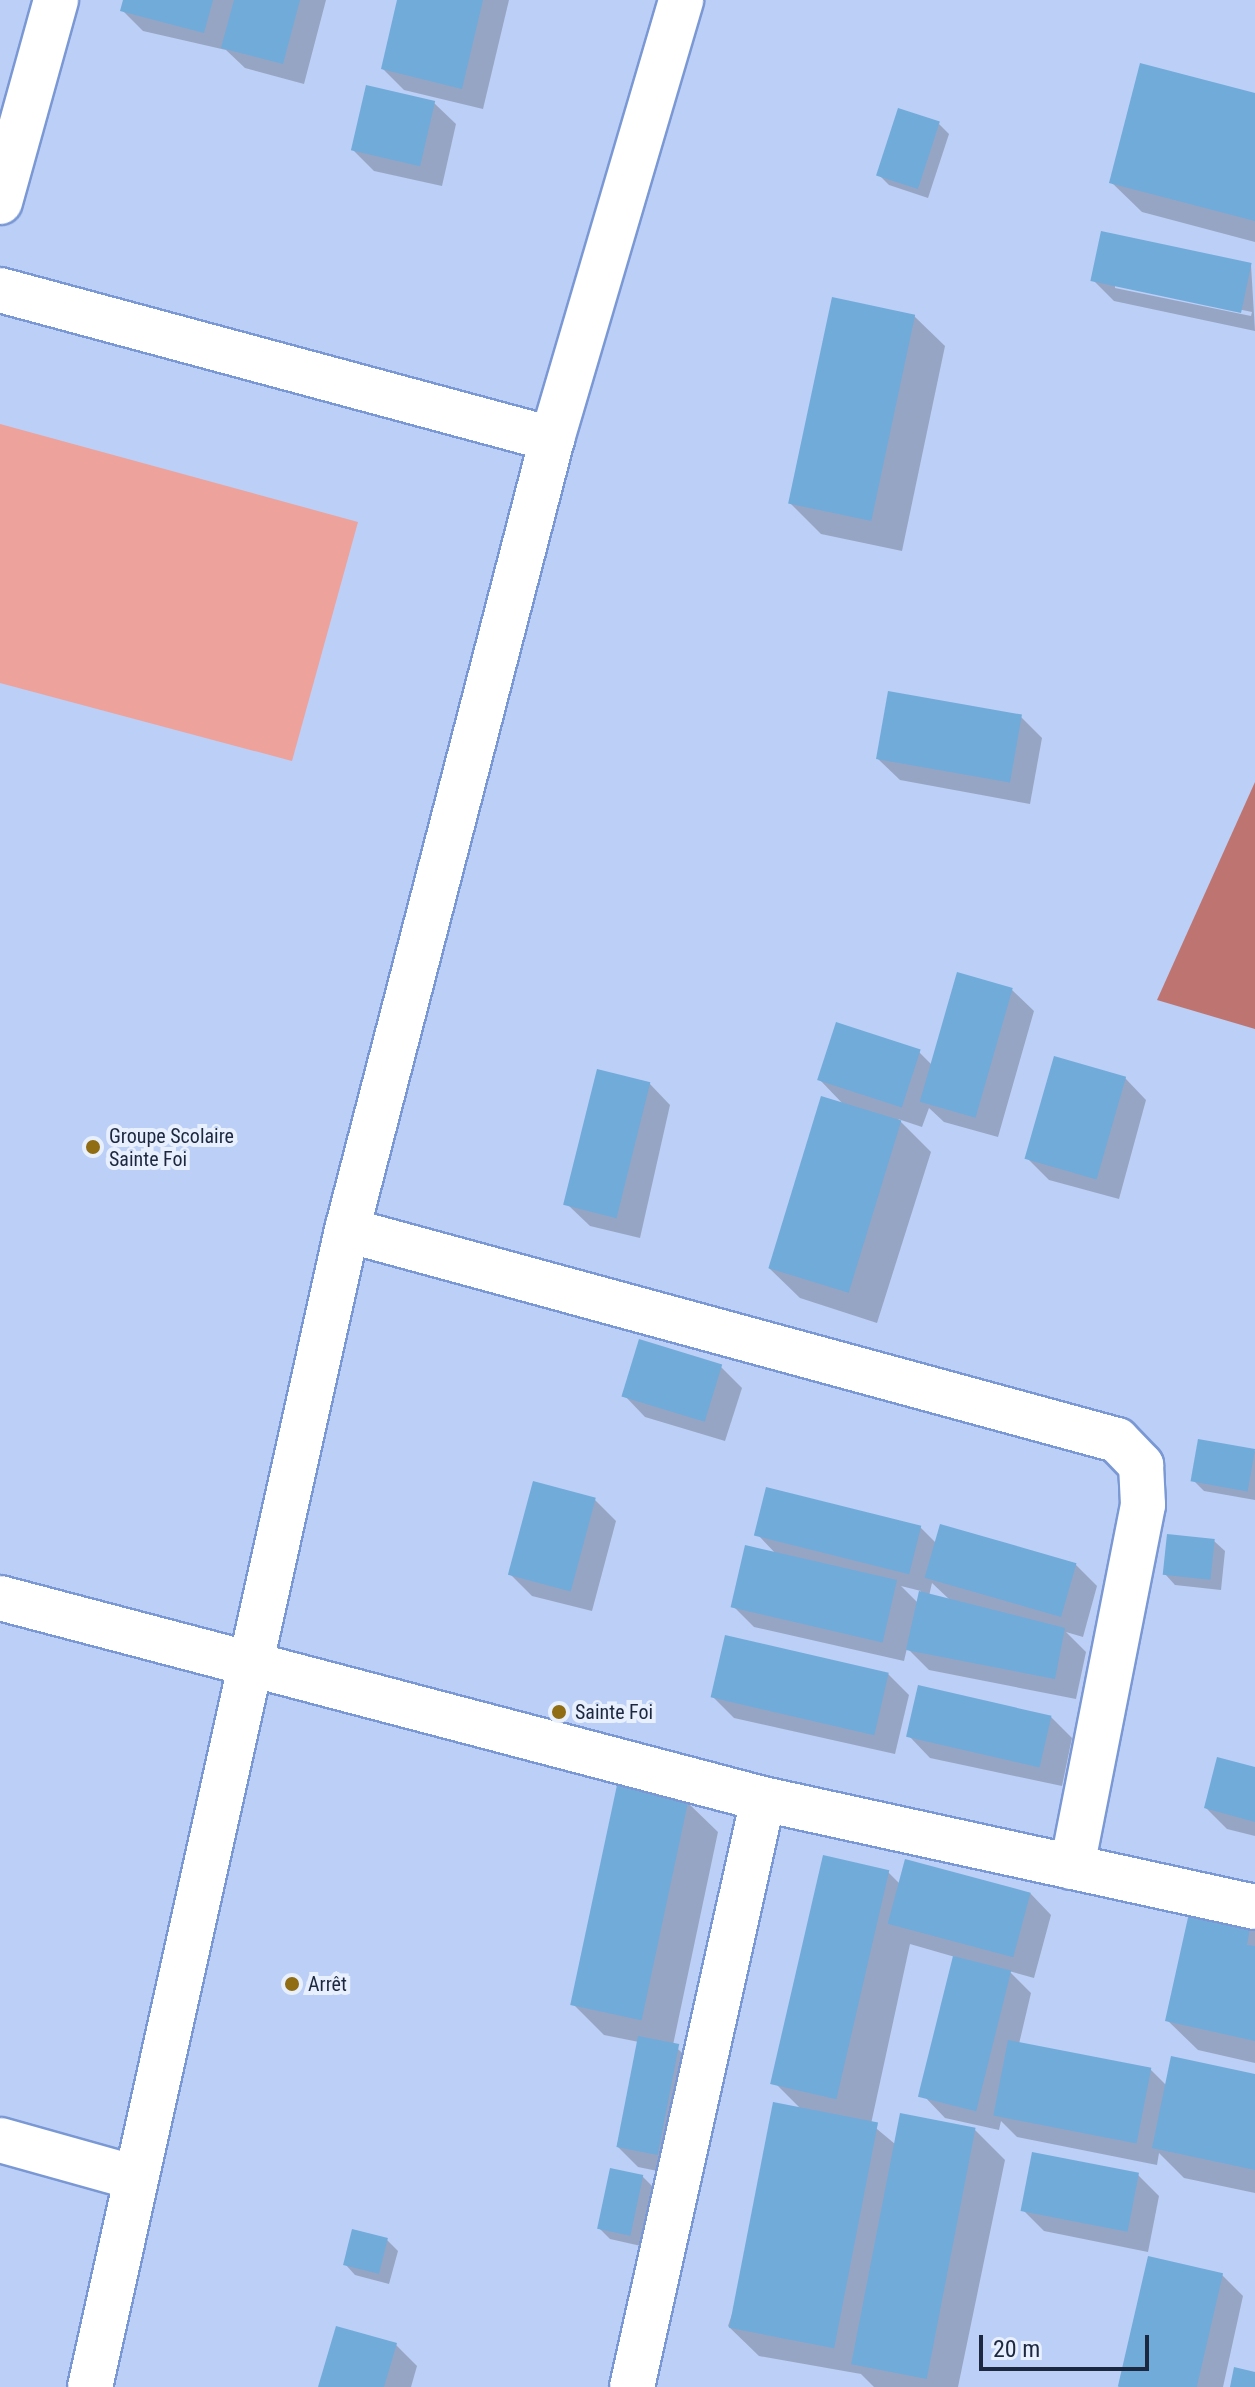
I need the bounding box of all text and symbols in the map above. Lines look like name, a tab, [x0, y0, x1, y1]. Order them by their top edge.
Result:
place label: Groupe Scolaire Sainte Foi	[109, 1124, 234, 1171]
marker: Groupe Scolaire Sainte Foi	[84, 1138, 102, 1156]
place label: Sainte Foi	[575, 1700, 653, 1724]
marker: Sainte Foi	[550, 1703, 568, 1721]
place label: Arrêt	[308, 1972, 347, 1996]
marker: Arrêt	[283, 1975, 301, 1993]
scale bar	[983, 2319, 1153, 2369]
text: 20 m	[993, 2335, 1040, 2363]

